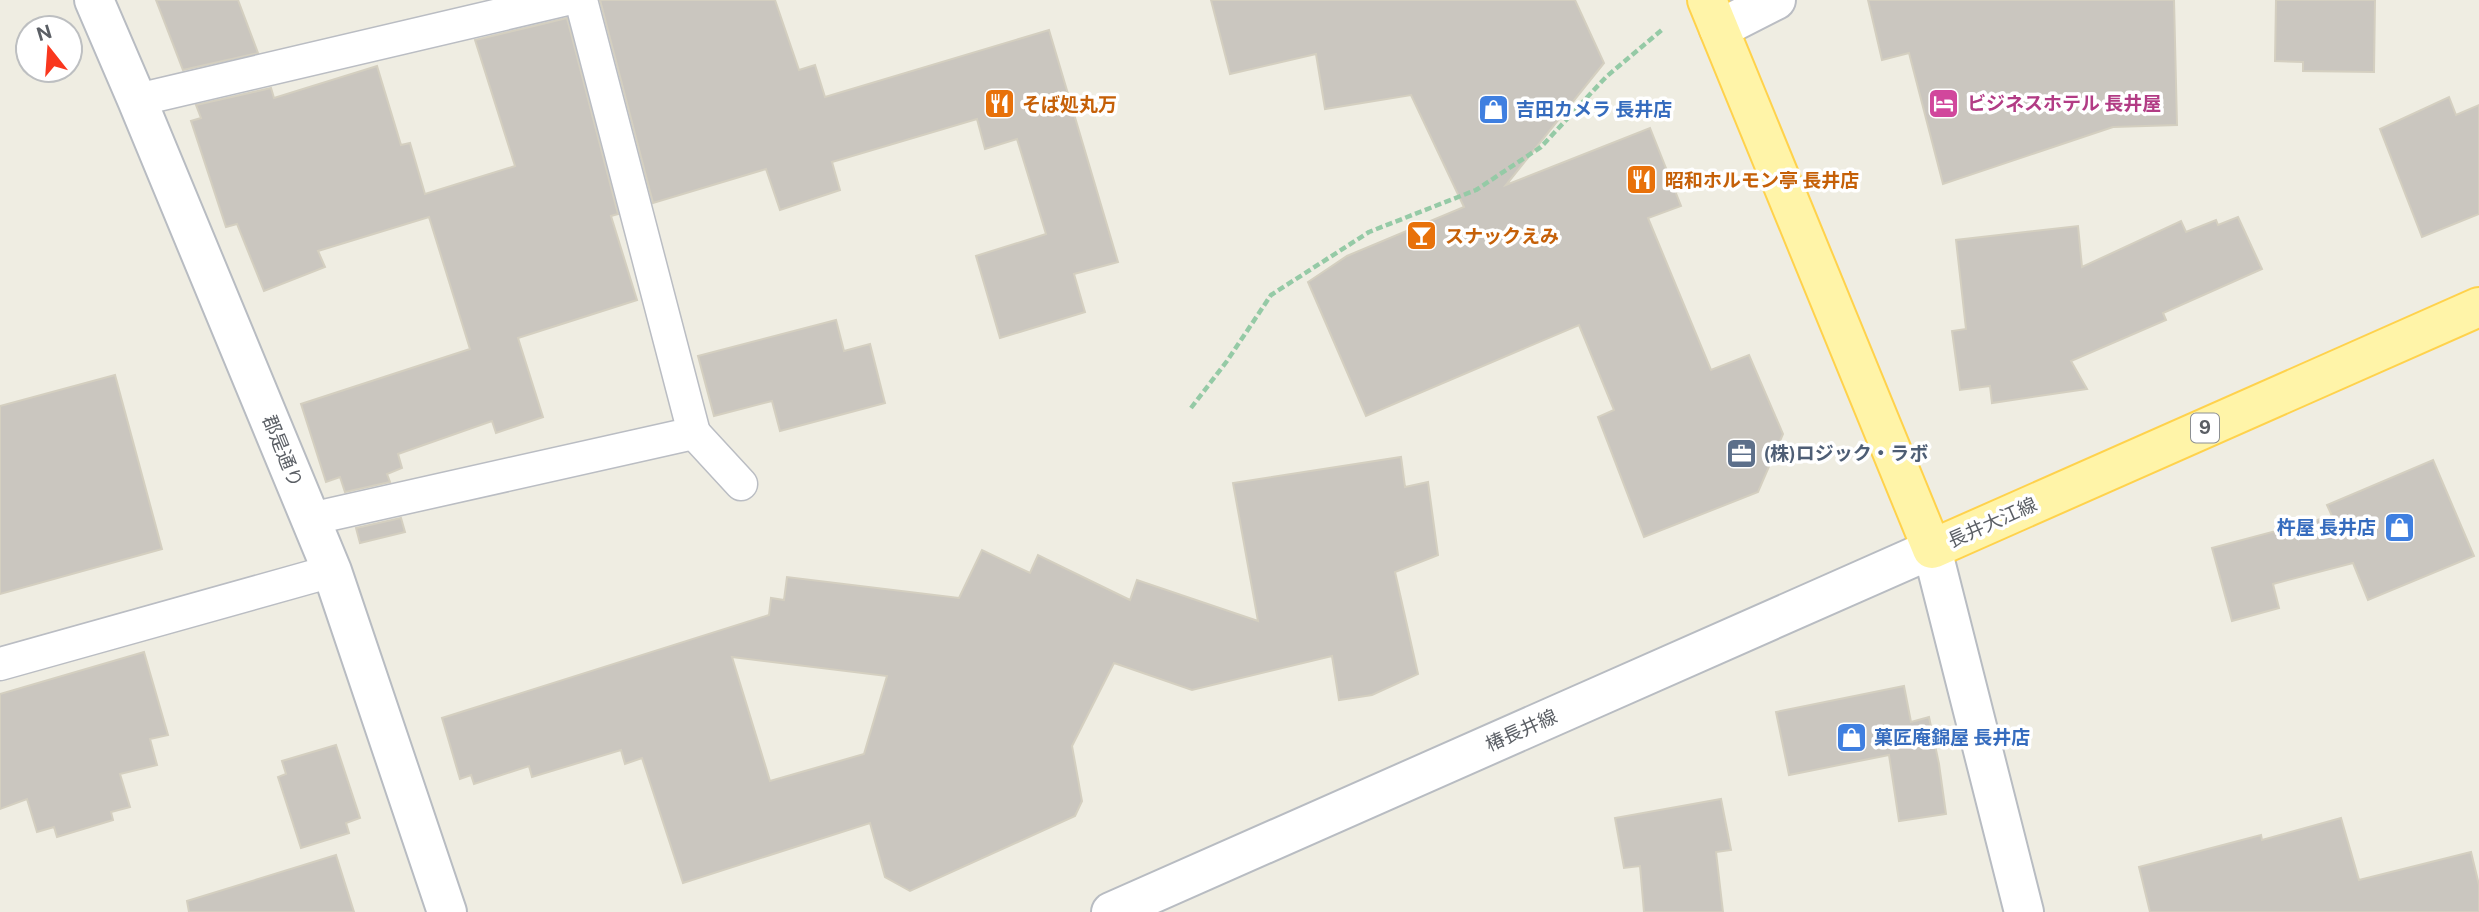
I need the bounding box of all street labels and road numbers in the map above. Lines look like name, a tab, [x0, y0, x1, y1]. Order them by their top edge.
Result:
street label: 郡是通り	[259, 412, 307, 490]
road number: 9	[2191, 414, 2219, 442]
street label: 長井大江線	[1944, 493, 2040, 551]
street label: 椿長井線	[1482, 704, 1560, 756]

